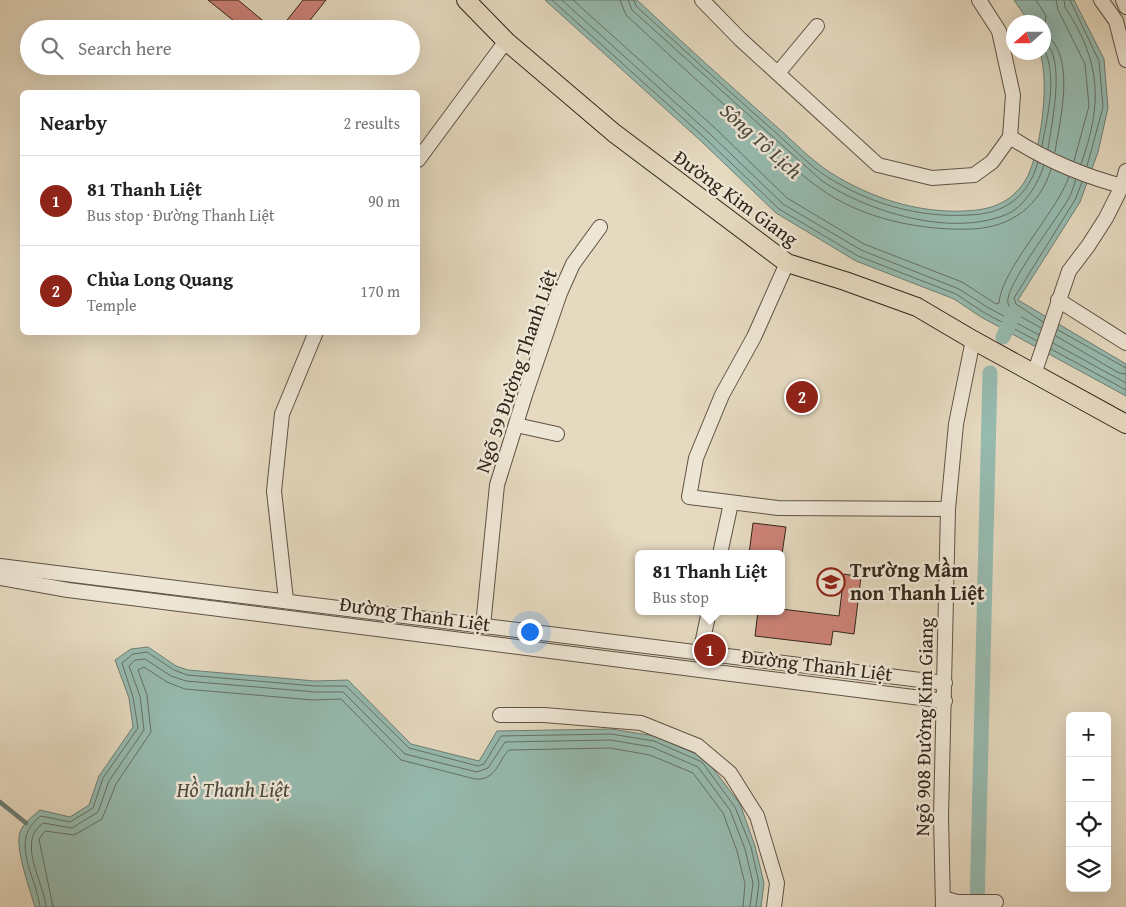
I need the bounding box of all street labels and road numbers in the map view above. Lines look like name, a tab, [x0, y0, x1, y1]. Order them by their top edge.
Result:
street label: Đường Kim Giang	[668, 142, 805, 253]
street label: Ngõ 59 Đường Thanh Liệt	[467, 265, 564, 476]
street label: Đường Thanh Liệt	[338, 589, 492, 638]
street label: Ngõ 908 Đường Kim Giang	[907, 617, 940, 837]
street label: Đường Thanh Liệt	[740, 641, 894, 688]

